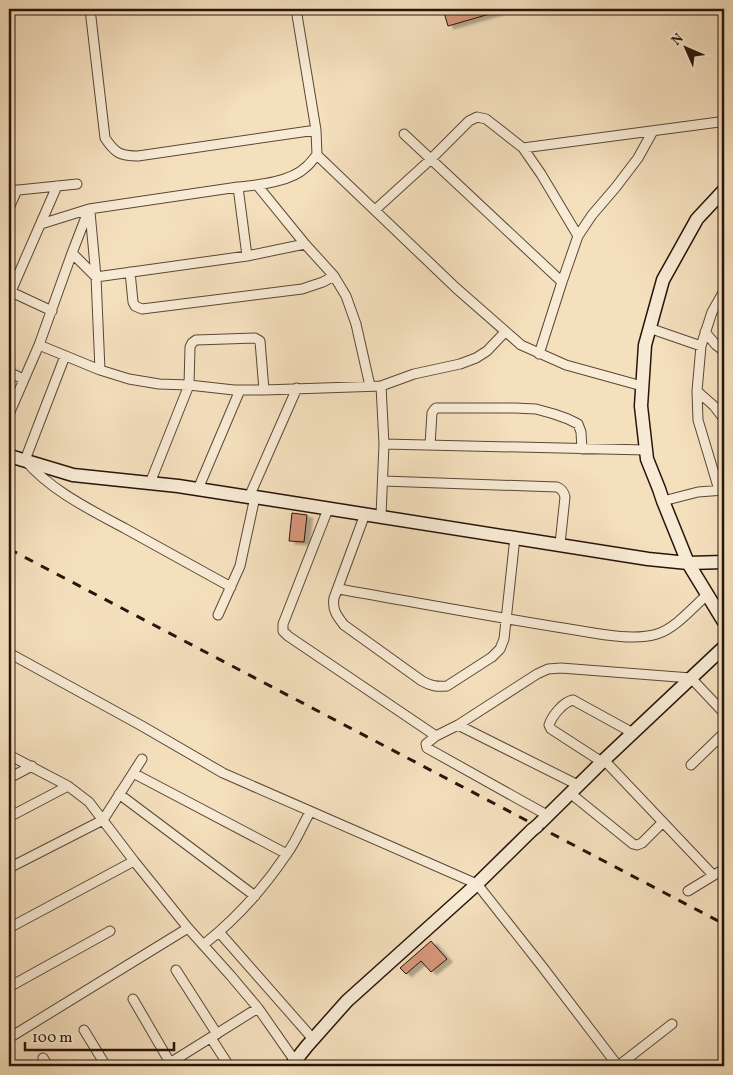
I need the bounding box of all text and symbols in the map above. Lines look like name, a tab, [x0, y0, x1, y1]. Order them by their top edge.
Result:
north arrow	[660, 22, 710, 72]
text: N	[668, 30, 688, 50]
scale bar	[25, 1020, 174, 1052]
text: 100 m	[32, 1028, 72, 1049]

